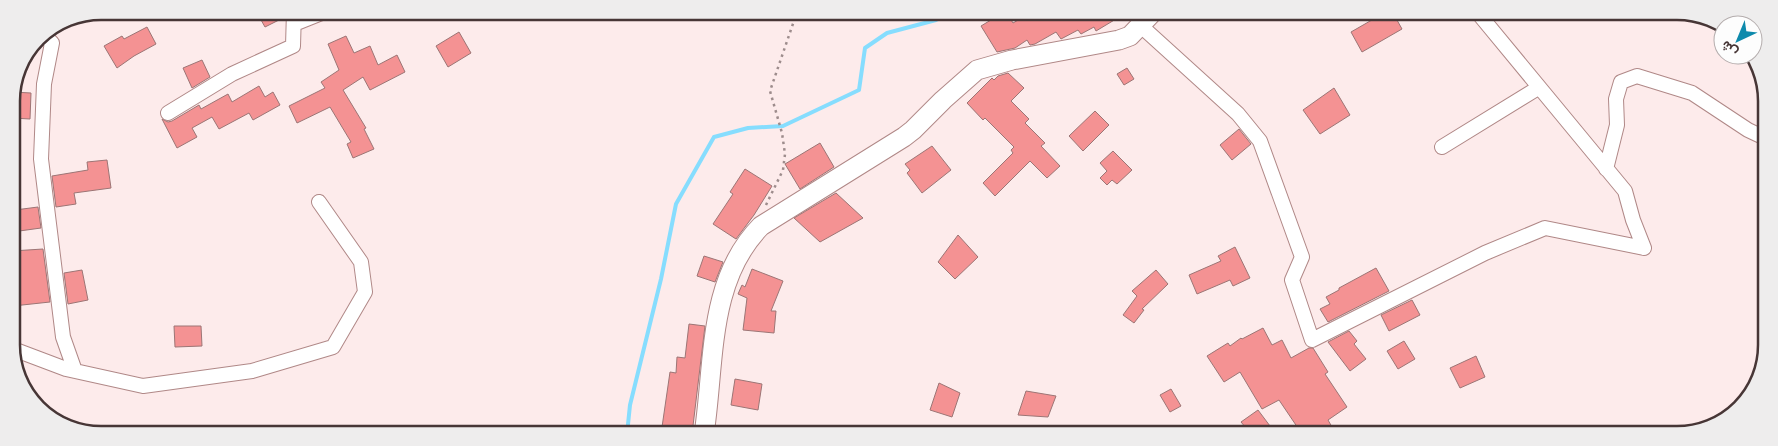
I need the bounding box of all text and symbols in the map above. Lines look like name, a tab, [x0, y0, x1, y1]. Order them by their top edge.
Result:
north arrow	[1713, 15, 1763, 65]
text: ش	[1717, 37, 1741, 62]

